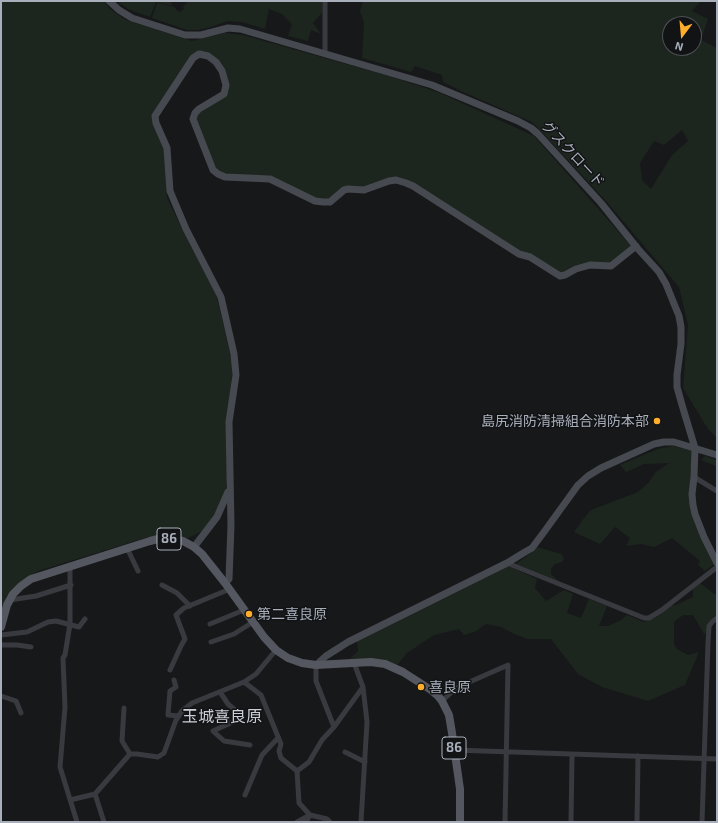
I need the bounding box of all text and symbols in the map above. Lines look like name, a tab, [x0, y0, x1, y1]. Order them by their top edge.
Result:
north arrow	[662, 16, 702, 56]
text: N	[673, 40, 684, 54]
street label: グスクロード	[538, 118, 608, 190]
place label: 島尻消防清掃組合消防本部	[481, 413, 649, 429]
marker: 島尻消防清掃組合消防本部	[652, 416, 662, 426]
road number: 86	[157, 528, 181, 550]
place label: 第二喜良原	[257, 606, 327, 622]
marker: 第二喜良原	[244, 609, 254, 619]
place label: 喜良原	[429, 679, 471, 695]
marker: 喜良原	[416, 682, 426, 692]
district label: 玉城喜良原	[182, 707, 262, 727]
road number: 86	[442, 737, 466, 759]

